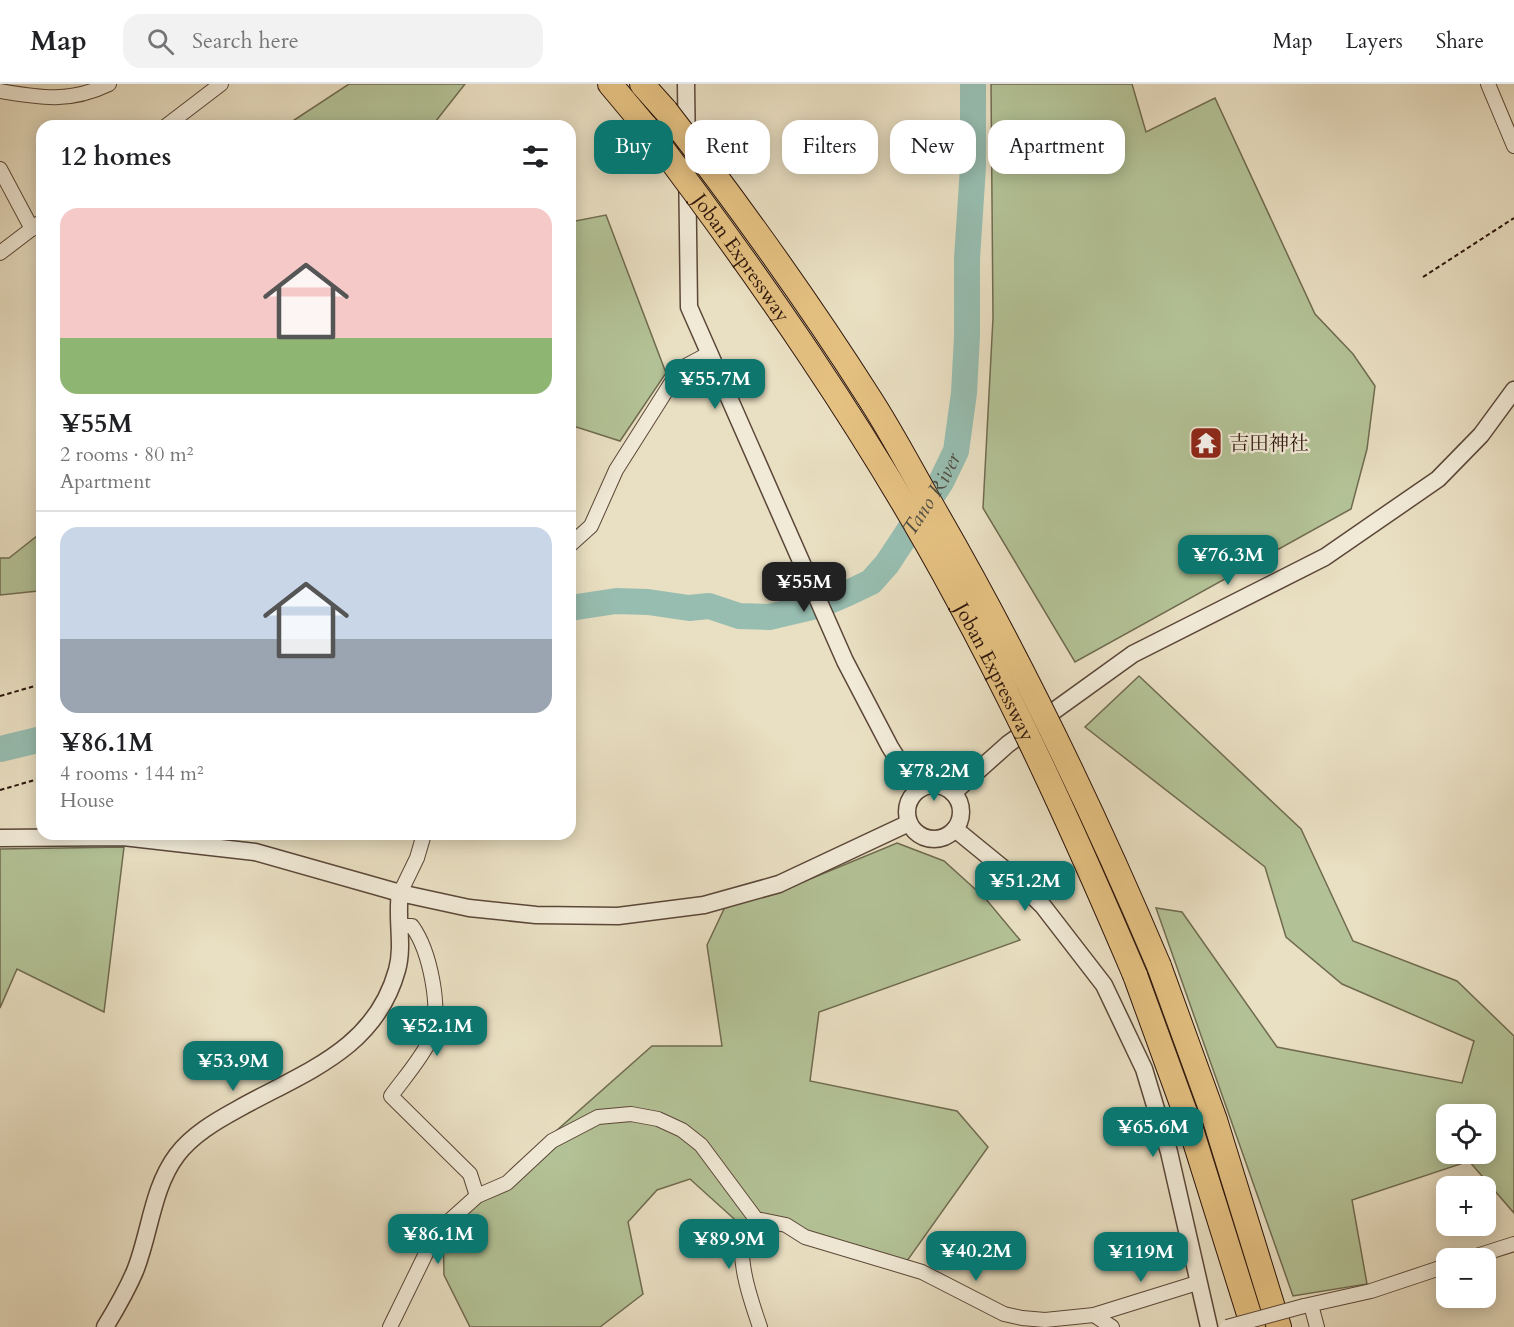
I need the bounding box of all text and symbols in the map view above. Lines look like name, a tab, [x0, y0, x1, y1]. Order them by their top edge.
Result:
search box	[123, 14, 543, 68]
text: Map	[30, 22, 87, 60]
icon: search	[144, 25, 177, 58]
text: Search here	[192, 26, 299, 56]
text: Map	[1273, 27, 1313, 56]
text: Layers	[1346, 27, 1403, 56]
text: Share	[1436, 27, 1484, 56]
chip: Buy	[594, 120, 673, 174]
chip: Rent	[685, 120, 770, 174]
chip: Filters	[782, 120, 878, 174]
chip: New	[890, 120, 976, 174]
chip: Apartment	[988, 120, 1125, 174]
text: 12 homes	[60, 139, 171, 174]
icon: filters	[519, 140, 552, 173]
street label: Joban Expressway	[684, 186, 797, 328]
icon: home	[252, 247, 360, 355]
pin: ¥55.7M	[666, 359, 764, 410]
text: ¥55.7M	[679, 365, 751, 392]
text: ¥55M	[60, 406, 133, 441]
temple icon: 吉田神社	[1188, 425, 1224, 461]
place label: 吉田神社	[1229, 430, 1309, 457]
text: 2 rooms · 80 m²	[60, 441, 193, 468]
water label: Tano River	[895, 447, 968, 542]
text: Apartment	[60, 468, 151, 495]
pin: ¥76.3M	[1179, 535, 1277, 586]
text: ¥76.3M	[1192, 541, 1264, 568]
pin: ¥55M	[768, 562, 840, 613]
icon: home	[252, 566, 360, 674]
text: ¥55M	[776, 568, 832, 595]
street label: Joban Expressway	[947, 595, 1041, 746]
text: ¥86.1M	[60, 725, 153, 760]
pin: ¥78.2M	[885, 751, 983, 802]
text: ¥78.2M	[898, 757, 970, 784]
text: 4 rooms · 144 m²	[60, 760, 204, 787]
text: House	[60, 787, 114, 814]
pin: ¥51.2M	[976, 861, 1074, 912]
text: ¥51.2M	[989, 867, 1061, 894]
pin: ¥52.1M	[388, 1006, 486, 1057]
text: ¥52.1M	[401, 1012, 473, 1039]
pin: ¥53.9M	[184, 1041, 282, 1092]
text: ¥53.9M	[197, 1047, 269, 1074]
map controls	[1436, 1104, 1496, 1308]
button: locate	[1436, 1104, 1496, 1164]
pin: ¥65.6M	[1104, 1107, 1202, 1158]
text: ¥65.6M	[1117, 1113, 1189, 1140]
button: +	[1436, 1176, 1496, 1236]
pin: ¥86.1M	[389, 1214, 487, 1265]
pin: ¥89.9M	[680, 1219, 778, 1270]
text: ¥86.1M	[402, 1220, 474, 1247]
text: ¥89.9M	[693, 1225, 765, 1252]
pin: ¥40.2M	[927, 1231, 1025, 1282]
pin: ¥119M	[1099, 1232, 1183, 1283]
text: ¥40.2M	[940, 1237, 1012, 1264]
text: ¥119M	[1108, 1238, 1174, 1265]
button: −	[1436, 1248, 1496, 1308]

